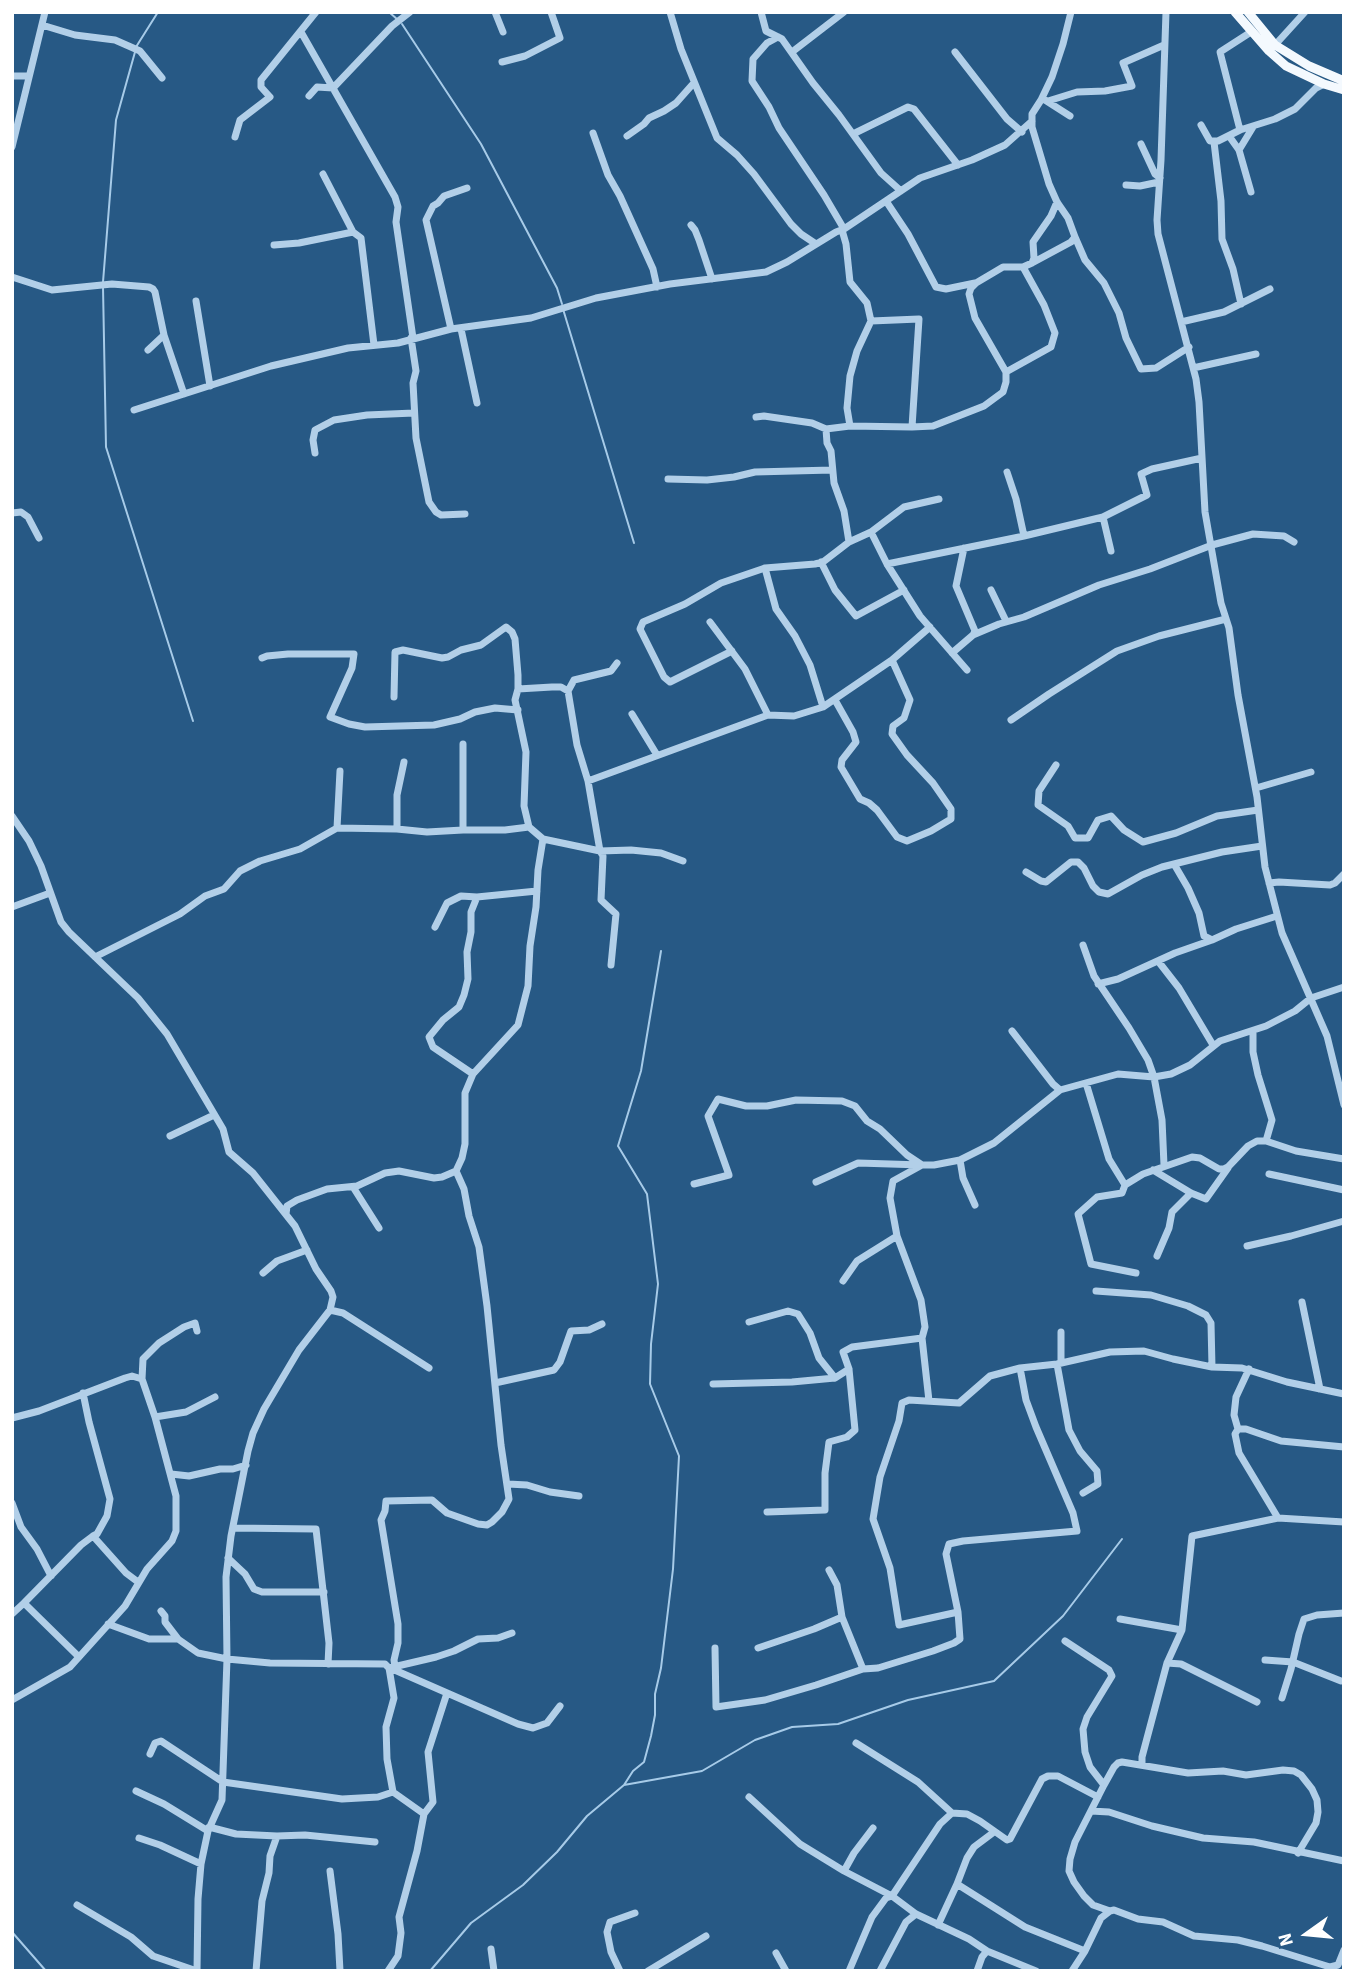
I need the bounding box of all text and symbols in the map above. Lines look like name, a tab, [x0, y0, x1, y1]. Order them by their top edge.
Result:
north arrow	[1272, 1899, 1342, 1969]
text: N	[1272, 1930, 1301, 1949]

